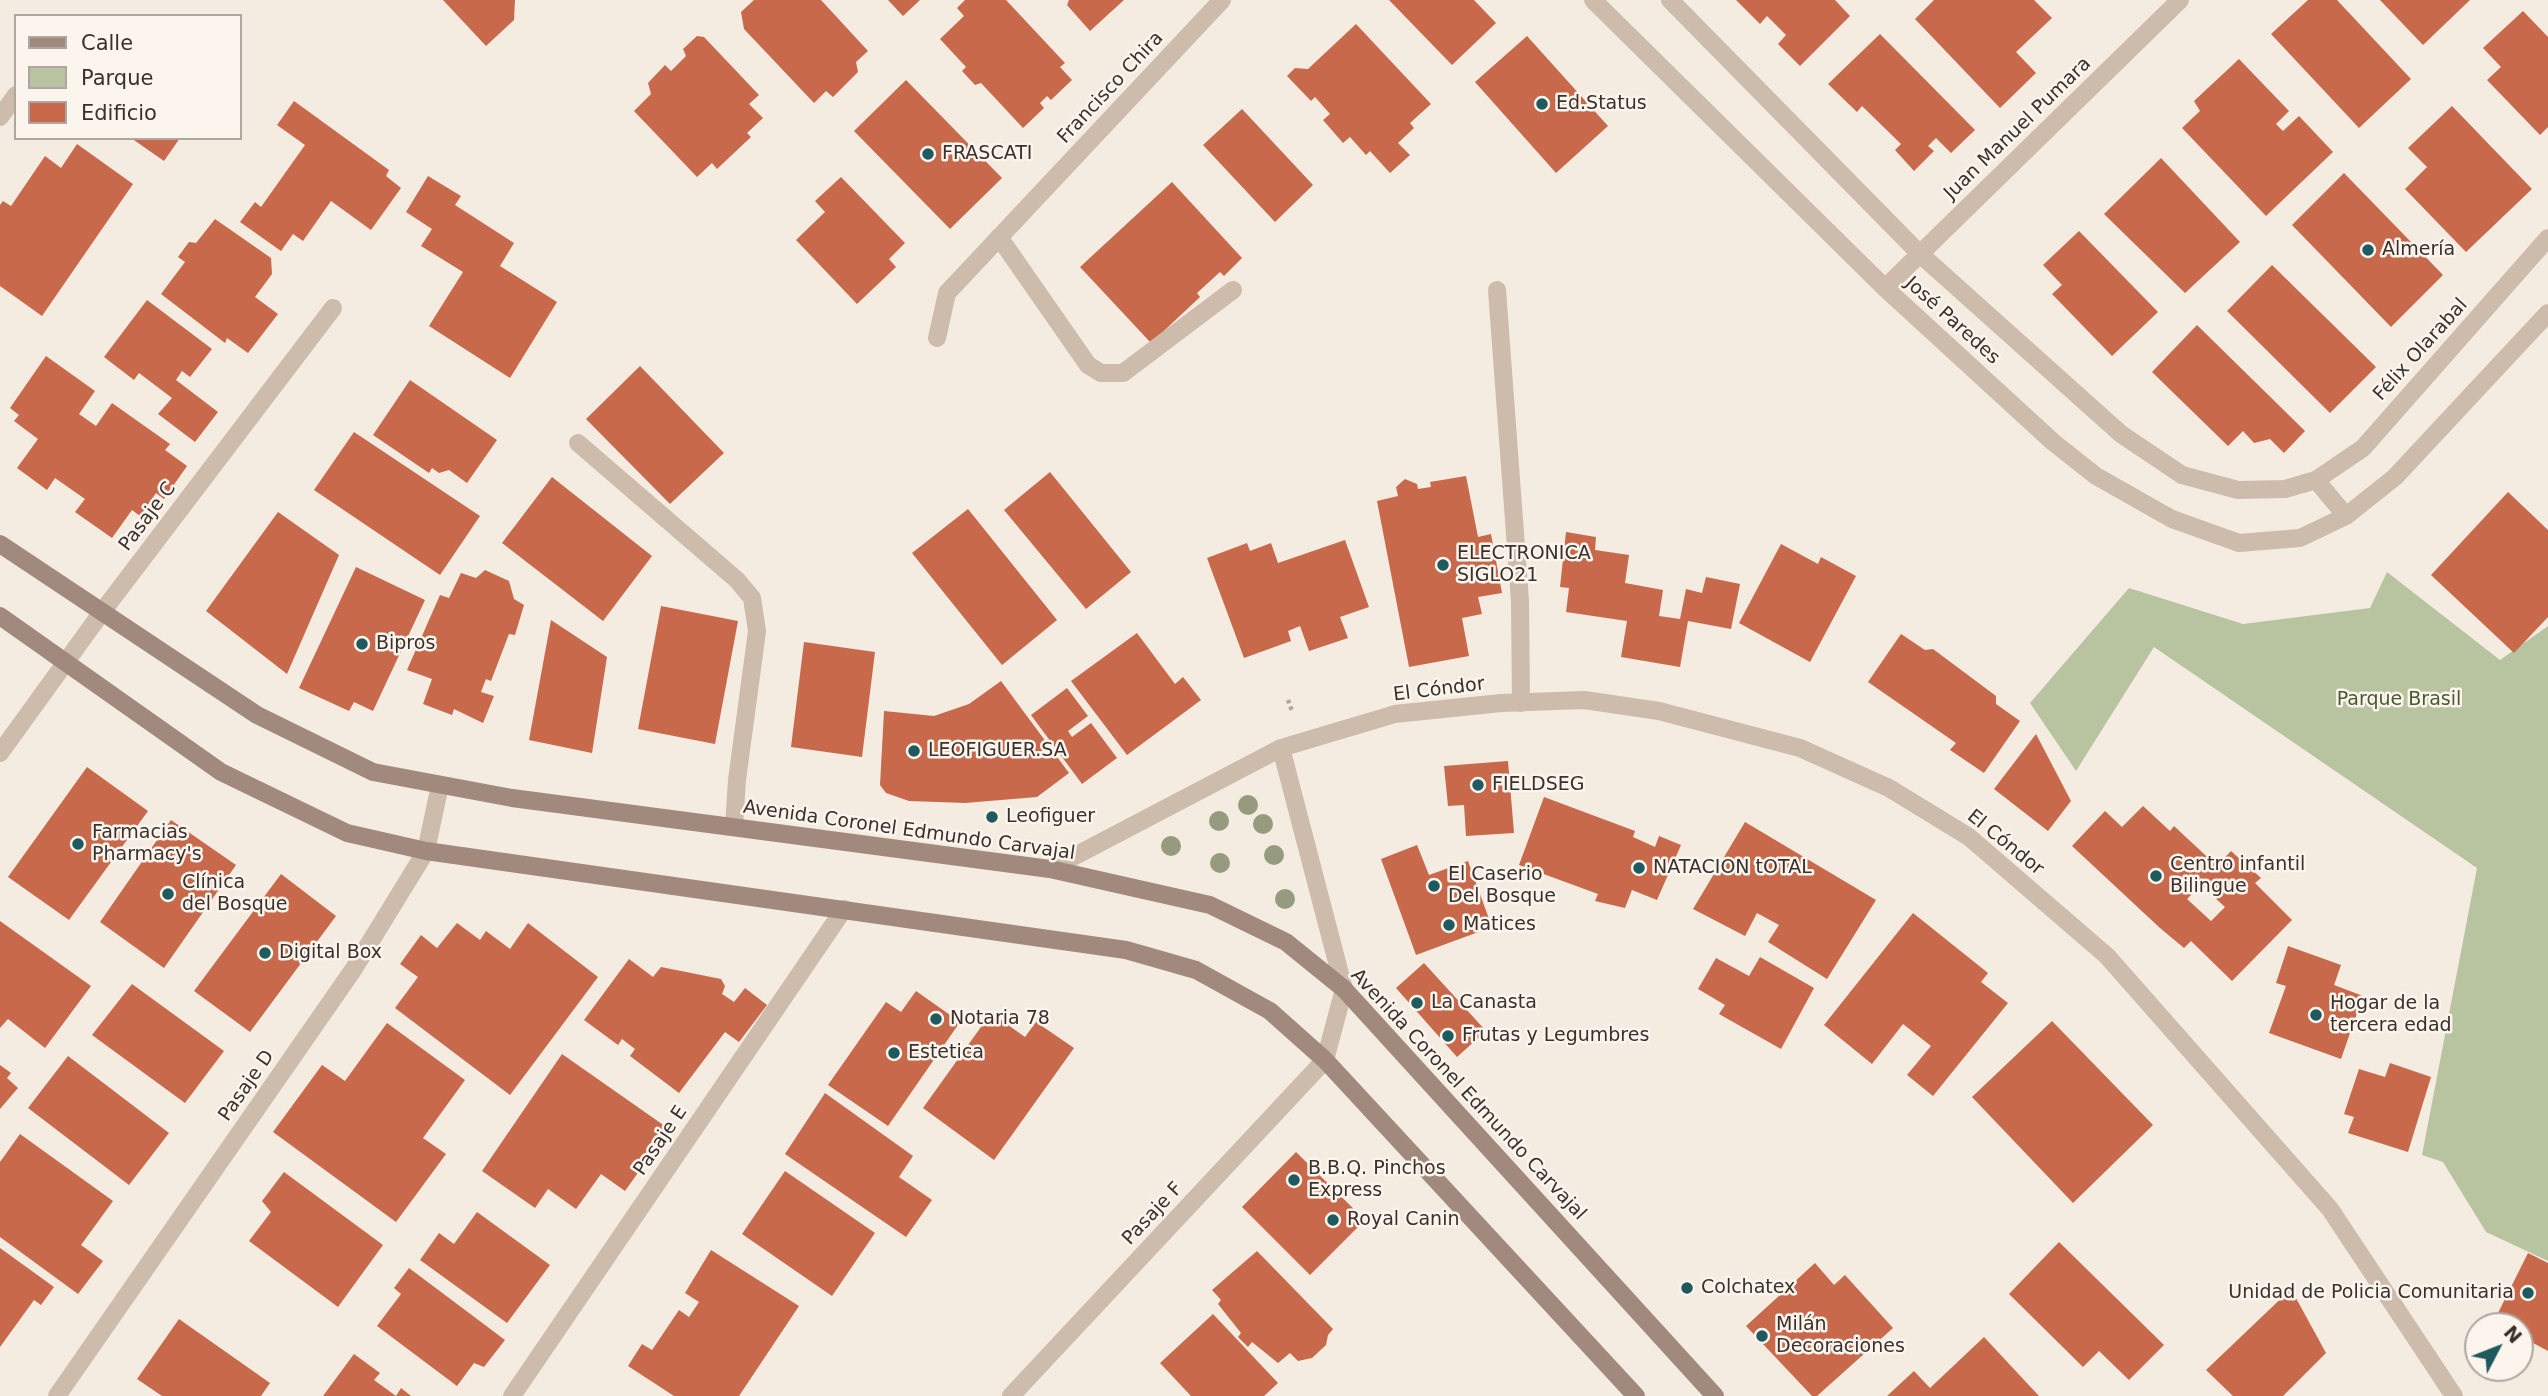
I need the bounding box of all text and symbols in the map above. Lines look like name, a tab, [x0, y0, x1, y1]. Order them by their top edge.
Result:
legend	[14, 14, 242, 140]
street label: Francisco Chira	[1053, 27, 1169, 149]
text: Calle	[81, 31, 133, 55]
street label: Juan Manuel Pumara	[1940, 53, 2096, 205]
text: Parque	[81, 66, 153, 90]
place label: Ed.Status	[1556, 93, 1647, 115]
marker: Ed.Status	[1534, 96, 1550, 112]
text: Edificio	[81, 101, 157, 125]
place label: FRASCATI	[942, 143, 1032, 165]
marker: FRASCATI	[920, 146, 936, 162]
place label: Almería	[2382, 239, 2455, 261]
marker: Almería	[2360, 242, 2376, 258]
street label: José Paredes	[1900, 272, 2004, 370]
street label: Félix Olarabal	[2369, 294, 2473, 406]
street label: Pasaje C	[115, 478, 181, 556]
place label: ELECTRONICA SIGLO21	[1457, 543, 1591, 587]
marker: ELECTRONICA SIGLO21	[1435, 557, 1451, 573]
place label: Bipros	[376, 633, 435, 655]
marker: Bipros	[354, 636, 370, 652]
street label: El Cóndor	[1392, 673, 1486, 707]
park label: Parque Brasil	[2337, 689, 2461, 711]
place label: LEOFIGUER.SA	[928, 740, 1067, 762]
marker: LEOFIGUER.SA	[906, 743, 922, 759]
place label: FIELDSEG	[1492, 774, 1585, 796]
marker: FIELDSEG	[1470, 777, 1486, 793]
street label: Avenida Coronel Edmundo Carvajal	[742, 796, 1076, 866]
street label: El Cóndor	[1962, 805, 2048, 881]
place label: Leofiguer	[1006, 806, 1095, 828]
marker: Leofiguer	[984, 809, 1000, 825]
place label: Farmacias Pharmacy's	[92, 822, 202, 866]
marker: Farmacias Pharmacy's	[70, 836, 86, 852]
place label: Centro infantil Bilingue	[2170, 854, 2305, 898]
place label: NATACION tOTAL	[1653, 857, 1812, 879]
marker: NATACION tOTAL	[1631, 860, 1647, 876]
place label: El Caserio Del Bosque	[1448, 864, 1556, 908]
marker: Centro infantil Bilingue	[2148, 868, 2164, 884]
place label: Clínica del Bosque	[182, 872, 287, 916]
marker: El Caserio Del Bosque	[1426, 878, 1442, 894]
marker: Clínica del Bosque	[160, 886, 176, 902]
place label: Matices	[1463, 914, 1536, 936]
marker: Matices	[1441, 917, 1457, 933]
place label: Digital Box	[279, 942, 382, 964]
marker: Digital Box	[257, 945, 273, 961]
street label: Avenida Coronel Edmundo Carvajal	[1345, 965, 1591, 1225]
place label: La Canasta	[1431, 992, 1537, 1014]
place label: Hogar de la tercera edad	[2330, 993, 2452, 1037]
marker: La Canasta	[1409, 995, 1425, 1011]
marker: Hogar de la tercera edad	[2308, 1007, 2324, 1023]
place label: Notaria 78	[950, 1008, 1050, 1030]
marker: Notaria 78	[928, 1011, 944, 1027]
place label: Frutas y Legumbres	[1462, 1025, 1649, 1047]
marker: Frutas y Legumbres	[1440, 1028, 1456, 1044]
place label: Estetica	[908, 1042, 984, 1064]
marker: Estetica	[886, 1045, 902, 1061]
street label: Pasaje D	[214, 1046, 280, 1126]
street label: Pasaje E	[630, 1102, 692, 1180]
place label: B.B.Q. Pinchos Express	[1308, 1158, 1446, 1202]
marker: B.B.Q. Pinchos Express	[1286, 1172, 1302, 1188]
street label: Pasaje F	[1118, 1178, 1188, 1250]
place label: Royal Canin	[1347, 1209, 1459, 1231]
marker: Royal Canin	[1325, 1212, 1341, 1228]
place label: Colchatex	[1701, 1277, 1795, 1299]
marker: Colchatex	[1679, 1280, 1695, 1296]
place label: Unidad de Policia Comunitaria	[2228, 1282, 2514, 1304]
marker: Unidad de Policia Comunitaria	[2520, 1285, 2536, 1301]
north arrow	[2464, 1312, 2534, 1382]
place label: Milán Decoraciones	[1776, 1314, 1905, 1358]
text: N	[2500, 1321, 2527, 1348]
marker: Milán Decoraciones	[1754, 1328, 1770, 1344]

